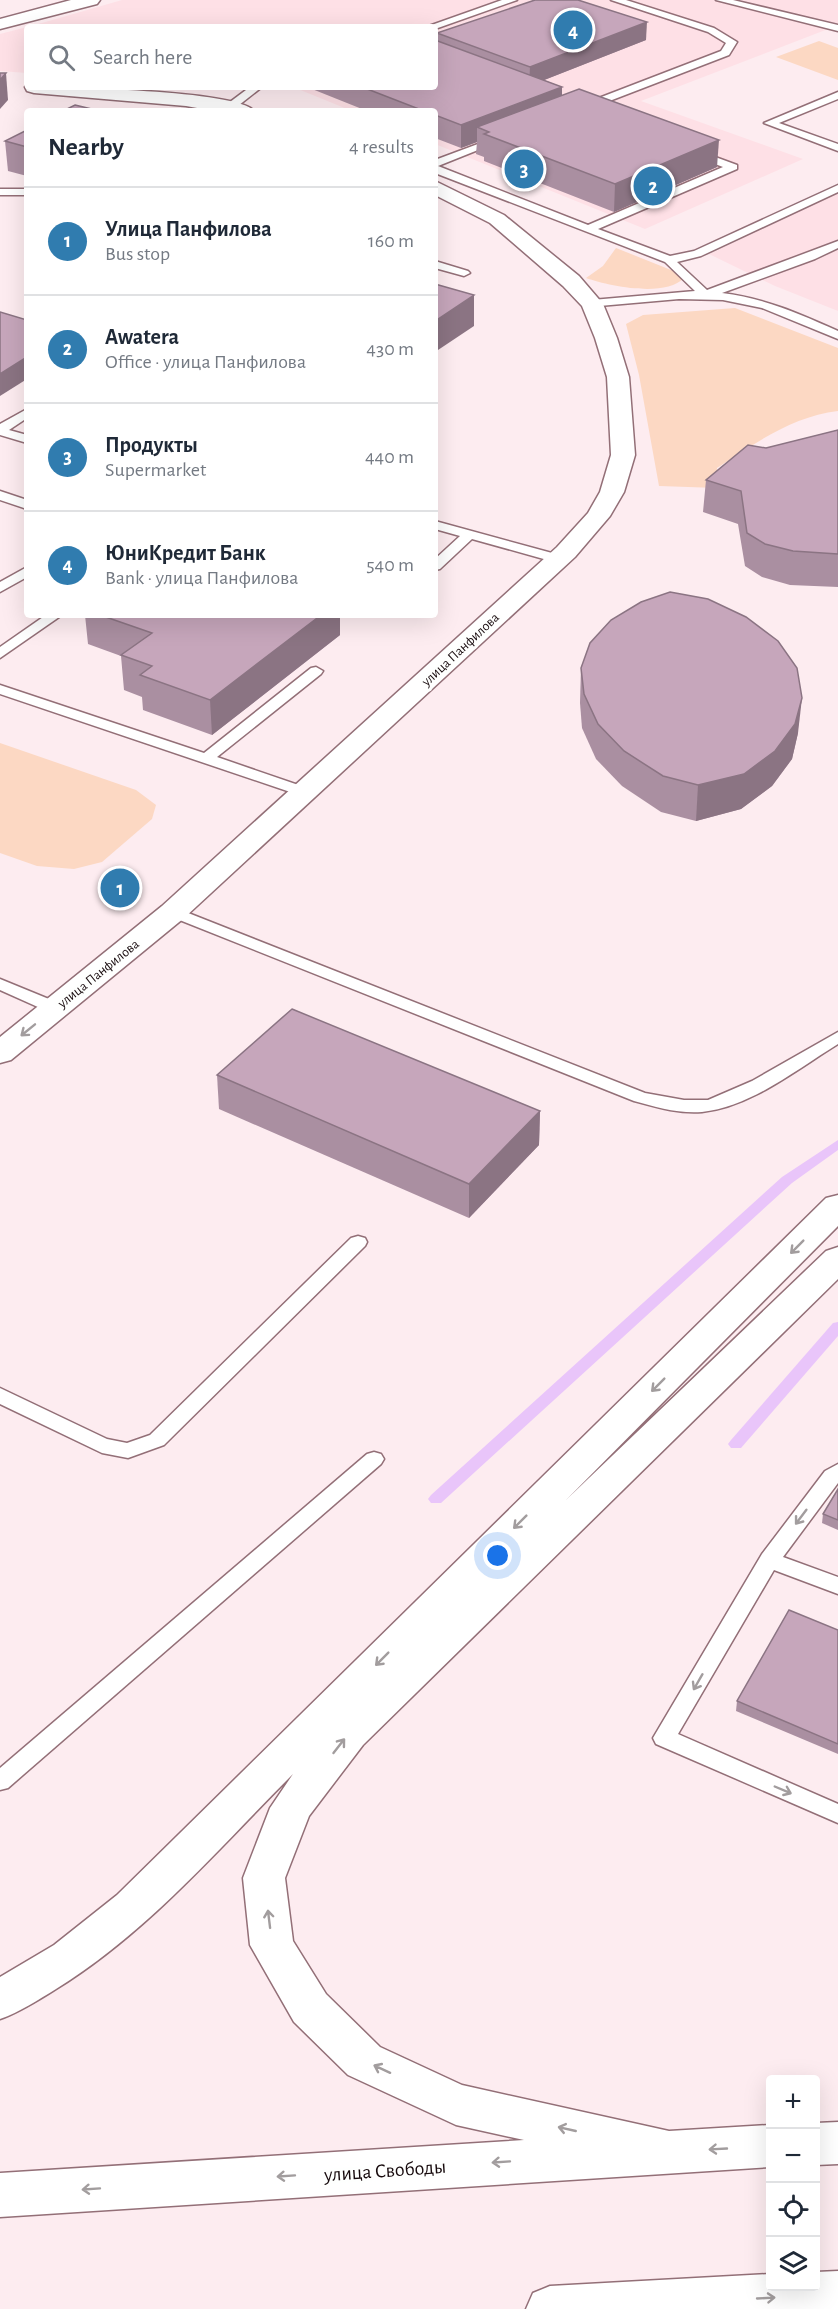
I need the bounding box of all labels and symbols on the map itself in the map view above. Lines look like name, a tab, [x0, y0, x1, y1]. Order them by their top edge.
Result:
pin: 4	[554, 8, 592, 52]
pin: 3	[504, 146, 544, 192]
pin: 2	[634, 164, 672, 208]
street label: улица Панфилова	[419, 610, 503, 690]
pin: 1	[100, 866, 140, 910]
street label: улица Панфилова	[55, 936, 142, 1011]
one-way arrow	[20, 1024, 36, 1037]
one-way arrow	[789, 1240, 804, 1254]
one-way arrow	[651, 1377, 666, 1392]
one-way arrow	[795, 1508, 807, 1524]
one-way arrow	[512, 1515, 527, 1529]
your location	[483, 1541, 512, 1570]
one-way arrow	[374, 1652, 389, 1667]
one-way arrow	[691, 1673, 703, 1690]
one-way arrow	[333, 1738, 346, 1754]
one-way arrow	[773, 1785, 792, 1796]
one-way arrow	[263, 1910, 274, 1930]
one-way arrow	[373, 2063, 391, 2074]
one-way arrow	[557, 2123, 577, 2134]
one-way arrow	[708, 2143, 728, 2154]
street label: улица Свободы	[322, 2157, 447, 2185]
one-way arrow	[492, 2157, 512, 2168]
one-way arrow	[276, 2171, 296, 2182]
one-way arrow	[82, 2184, 102, 2195]
one-way arrow	[756, 2292, 776, 2303]

